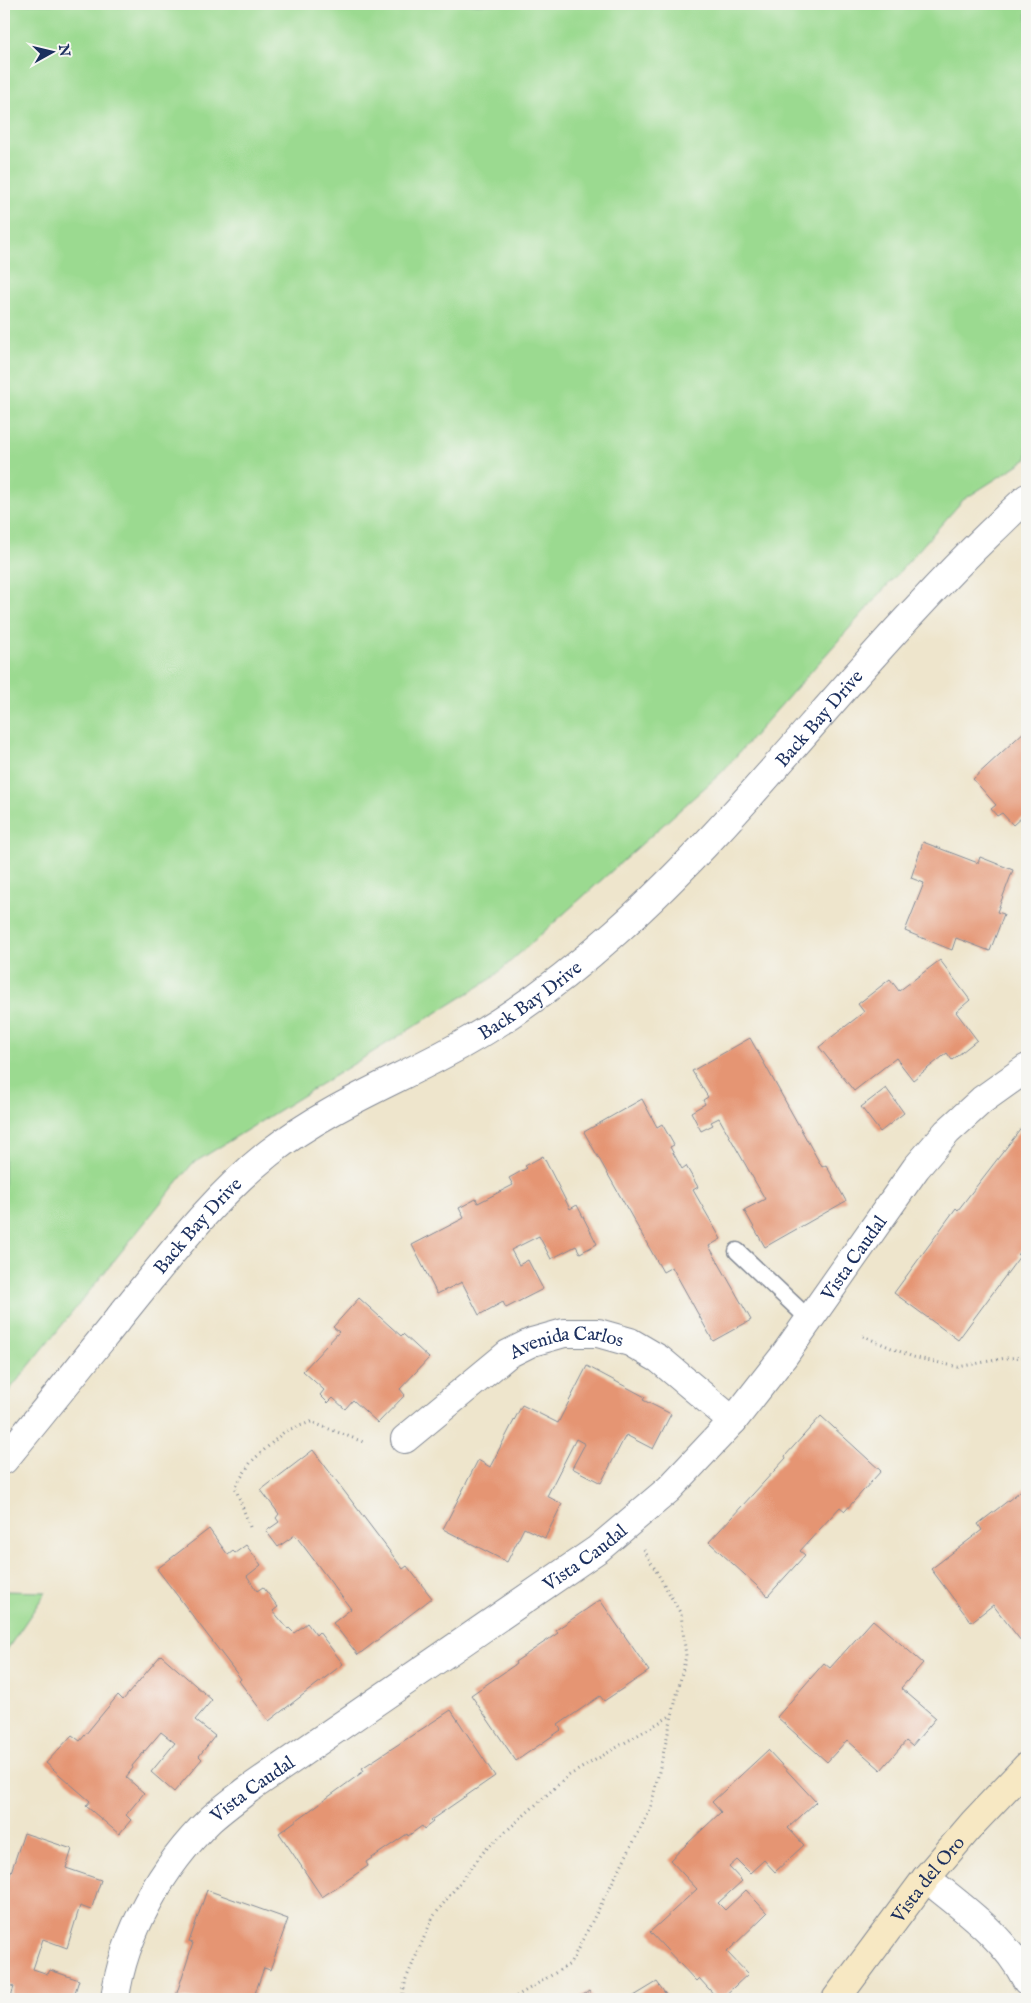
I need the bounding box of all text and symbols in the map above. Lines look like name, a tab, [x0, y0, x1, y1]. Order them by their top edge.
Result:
north arrow	[28, 28, 78, 78]
text: N	[54, 42, 74, 58]
street label: Back Bay Drive	[771, 665, 869, 773]
street label: Back Bay Drive	[474, 956, 588, 1046]
street label: Back Bay Drive	[149, 1173, 248, 1280]
street label: Vista Caudal	[816, 1211, 893, 1306]
street label: Avenida Carlos	[505, 1323, 626, 1366]
street label: Vista Caudal	[538, 1519, 633, 1598]
street label: Vista Caudal	[205, 1751, 301, 1829]
street label: Vista del Oro	[886, 1832, 971, 1929]

